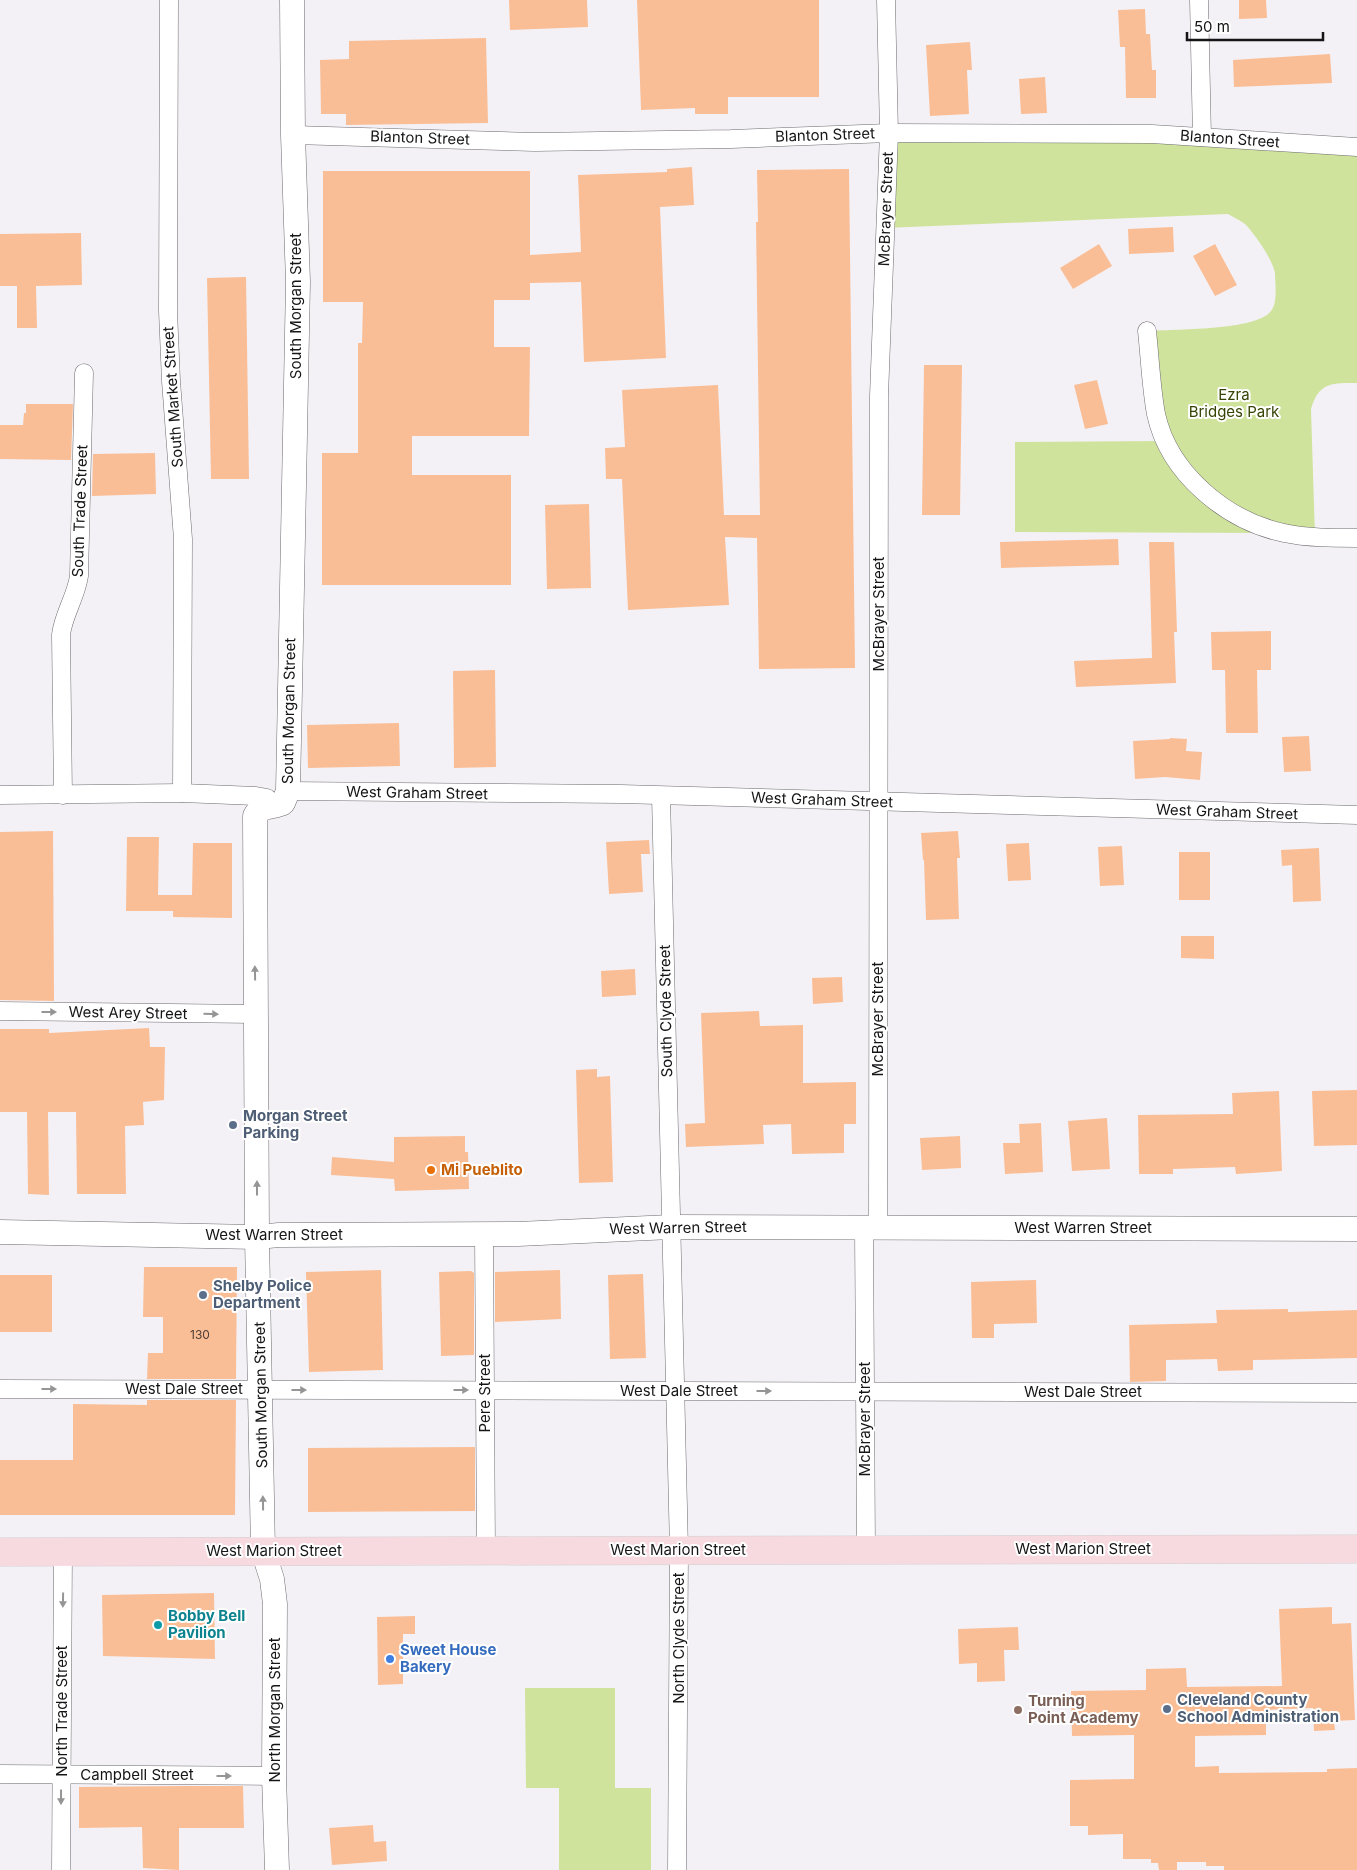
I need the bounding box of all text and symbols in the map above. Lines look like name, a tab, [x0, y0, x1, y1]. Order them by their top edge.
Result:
scale bar	[1187, 10, 1323, 42]
text: 50 m	[1194, 17, 1230, 36]
street label: Blanton Street	[775, 123, 875, 146]
street label: Blanton Street	[370, 126, 470, 149]
street label: Blanton Street	[1180, 126, 1281, 151]
street label: McBrayer Street	[874, 151, 897, 267]
street label: South Morgan Street	[286, 233, 305, 379]
street label: South Market Street	[158, 326, 187, 468]
park label: Ezra Bridges Park	[1189, 385, 1280, 421]
street label: South Trade Street	[68, 444, 91, 578]
street label: McBrayer Street	[869, 556, 888, 671]
street label: South Morgan Street	[278, 638, 299, 784]
street label: West Graham Street	[346, 782, 488, 803]
street label: West Graham Street	[751, 788, 893, 811]
street label: West Graham Street	[1156, 800, 1298, 823]
street label: South Clyde Street	[655, 944, 676, 1078]
street label: McBrayer Street	[868, 961, 887, 1076]
one-way arrow	[251, 965, 259, 981]
street label: West Arey Street	[68, 1002, 188, 1023]
one-way arrow	[41, 1008, 57, 1016]
one-way arrow	[203, 1010, 219, 1018]
place label: Morgan Street Parking	[243, 1106, 348, 1142]
marker: Morgan Street Parking	[227, 1119, 239, 1131]
place label: Mi Pueblito	[441, 1160, 523, 1179]
marker: Mi Pueblito	[425, 1164, 437, 1176]
one-way arrow	[253, 1180, 261, 1196]
street label: West Warren Street	[609, 1217, 747, 1238]
street label: West Warren Street	[1014, 1218, 1152, 1237]
street label: West Warren Street	[205, 1225, 343, 1244]
place label: Shelby Police Department	[213, 1276, 312, 1312]
marker: Shelby Police Department	[197, 1289, 209, 1301]
street label: South Morgan Street	[250, 1322, 271, 1468]
house number: 130	[190, 1327, 210, 1342]
street label: Pere Street	[475, 1353, 494, 1432]
street label: McBrayer Street	[855, 1361, 874, 1476]
street label: West Dale Street	[125, 1379, 243, 1398]
street label: West Dale Street	[620, 1381, 738, 1400]
street label: West Dale Street	[1024, 1382, 1142, 1401]
one-way arrow	[41, 1385, 57, 1393]
one-way arrow	[291, 1386, 307, 1394]
one-way arrow	[453, 1386, 469, 1394]
one-way arrow	[756, 1387, 772, 1395]
one-way arrow	[259, 1494, 267, 1510]
street label: West Marion Street	[1015, 1539, 1151, 1558]
street label: West Marion Street	[610, 1540, 746, 1559]
street label: West Marion Street	[206, 1541, 342, 1560]
street label: North Clyde Street	[669, 1572, 688, 1704]
one-way arrow	[59, 1592, 67, 1608]
place label: Bobby Bell Pavilion	[168, 1606, 245, 1642]
marker: Bobby Bell Pavilion	[152, 1619, 164, 1631]
street label: North Morgan Street	[265, 1637, 284, 1783]
place label: Sweet House Bakery	[400, 1640, 496, 1676]
street label: North Trade Street	[52, 1645, 71, 1777]
marker: Sweet House Bakery	[384, 1653, 396, 1665]
place label: Cleveland County School Administration	[1177, 1690, 1339, 1726]
place label: Turning Point Academy	[1028, 1691, 1139, 1727]
marker: Cleveland County School Administration	[1161, 1703, 1173, 1715]
marker: Turning Point Academy	[1012, 1704, 1024, 1716]
street label: Campbell Street	[80, 1765, 194, 1784]
one-way arrow	[216, 1772, 232, 1780]
one-way arrow	[57, 1790, 65, 1806]

